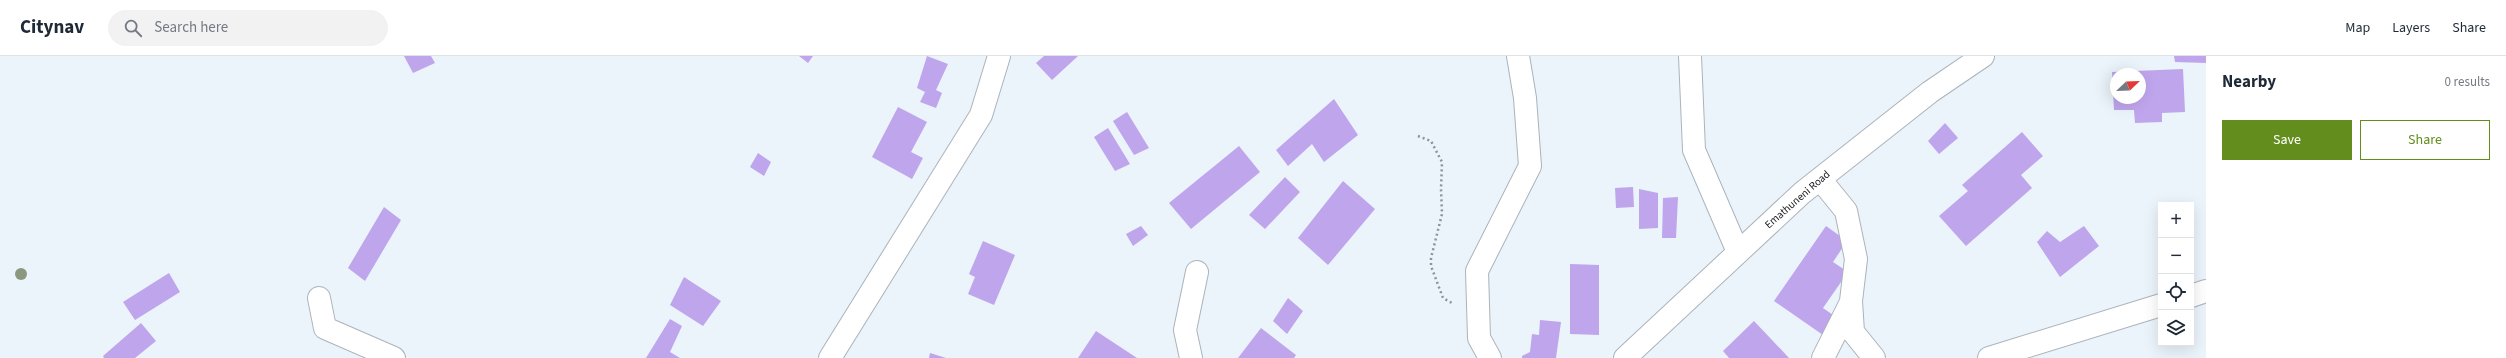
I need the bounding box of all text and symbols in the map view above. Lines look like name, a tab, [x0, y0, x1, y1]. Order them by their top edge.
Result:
search box	[108, 10, 388, 46]
text: Citynav	[20, 14, 84, 41]
icon: search	[122, 17, 144, 39]
text: Search here	[154, 17, 228, 38]
text: Map	[2345, 18, 2370, 38]
text: Layers	[2392, 18, 2430, 38]
text: Share	[2452, 18, 2486, 38]
north arrow	[2110, 68, 2146, 104]
text: Nearby	[2222, 70, 2276, 94]
text: 0 results	[2445, 73, 2490, 91]
button: Save	[2222, 120, 2352, 160]
button: Share	[2360, 120, 2490, 160]
street label: Emathuneni Road	[1761, 167, 1833, 232]
map controls	[2158, 202, 2194, 346]
button: +	[2158, 202, 2194, 238]
button: −	[2158, 238, 2194, 274]
button: locate	[2158, 274, 2194, 310]
button: layers	[2158, 310, 2194, 346]

